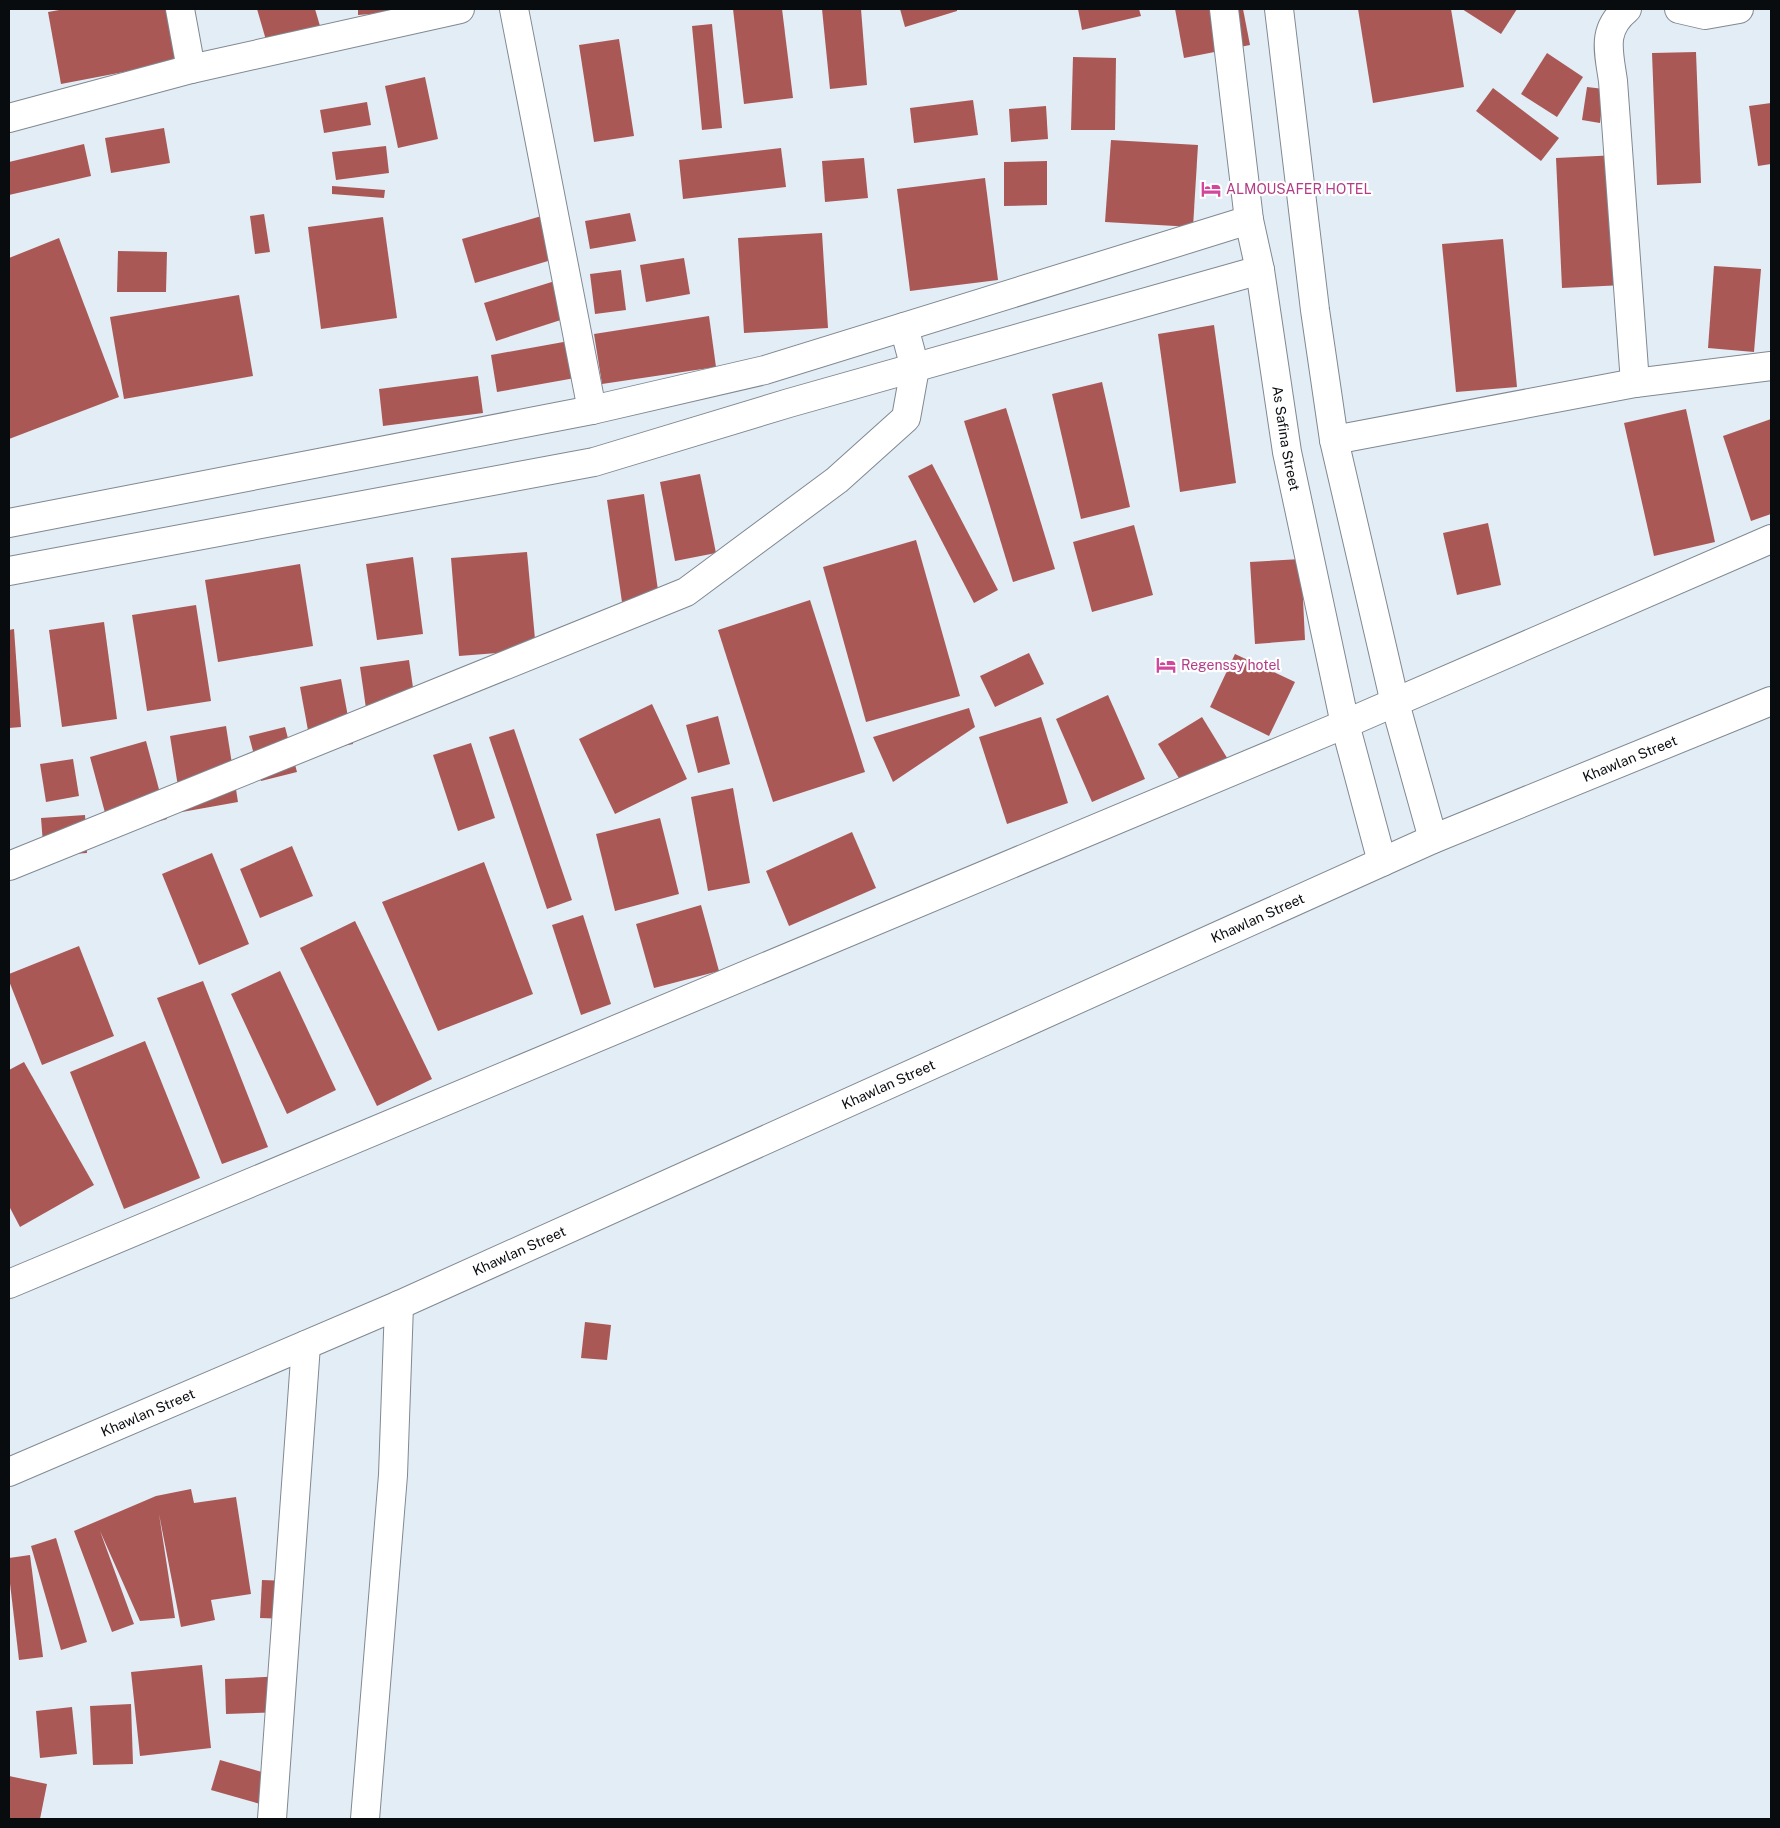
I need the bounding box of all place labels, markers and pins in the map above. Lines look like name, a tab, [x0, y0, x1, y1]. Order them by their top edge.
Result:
hotel icon: ALMOUSAFER HOTEL	[1200, 178, 1222, 200]
place label: ALMOUSAFER HOTEL	[1226, 181, 1372, 197]
hotel icon: Regenssy hotel	[1155, 654, 1177, 676]
place label: Regenssy hotel	[1181, 657, 1281, 673]

